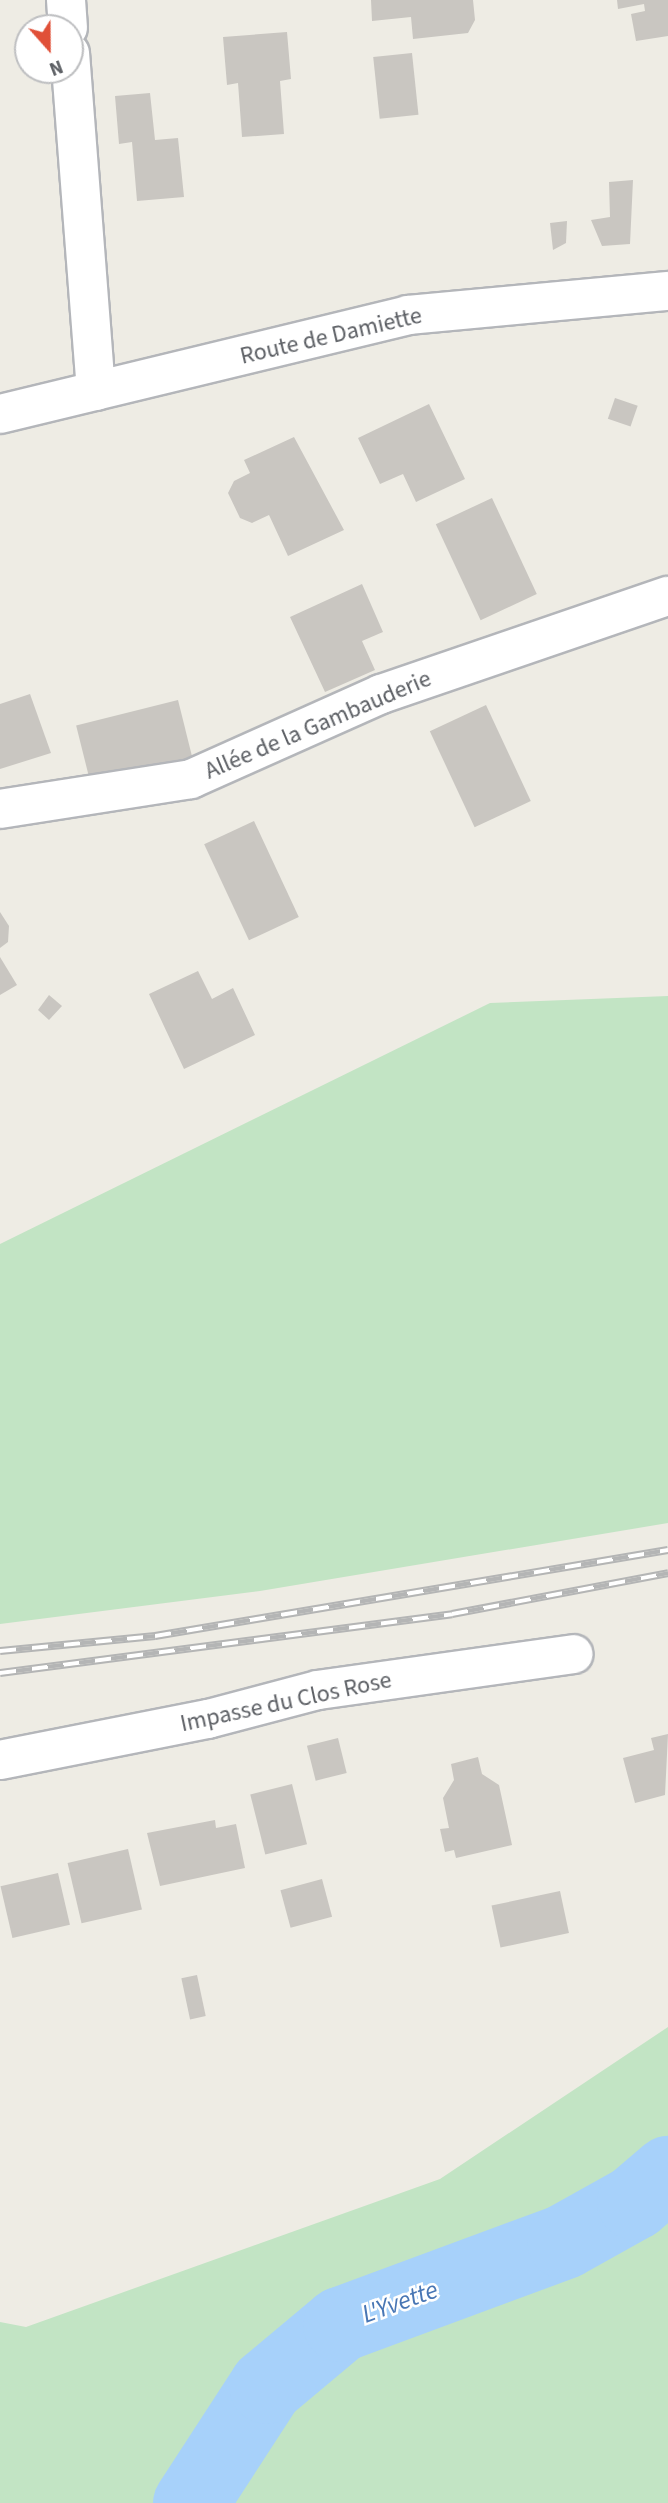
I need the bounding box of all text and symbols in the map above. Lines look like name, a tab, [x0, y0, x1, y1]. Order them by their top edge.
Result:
north arrow	[14, 14, 84, 84]
text: N	[45, 52, 67, 82]
street label: Route de Damiette	[237, 301, 425, 371]
street label: Allée de la Gambauderie	[200, 664, 436, 786]
street label: Impasse du Clos Rose	[178, 1666, 394, 1738]
water label: L'Yvette	[358, 2274, 442, 2330]

